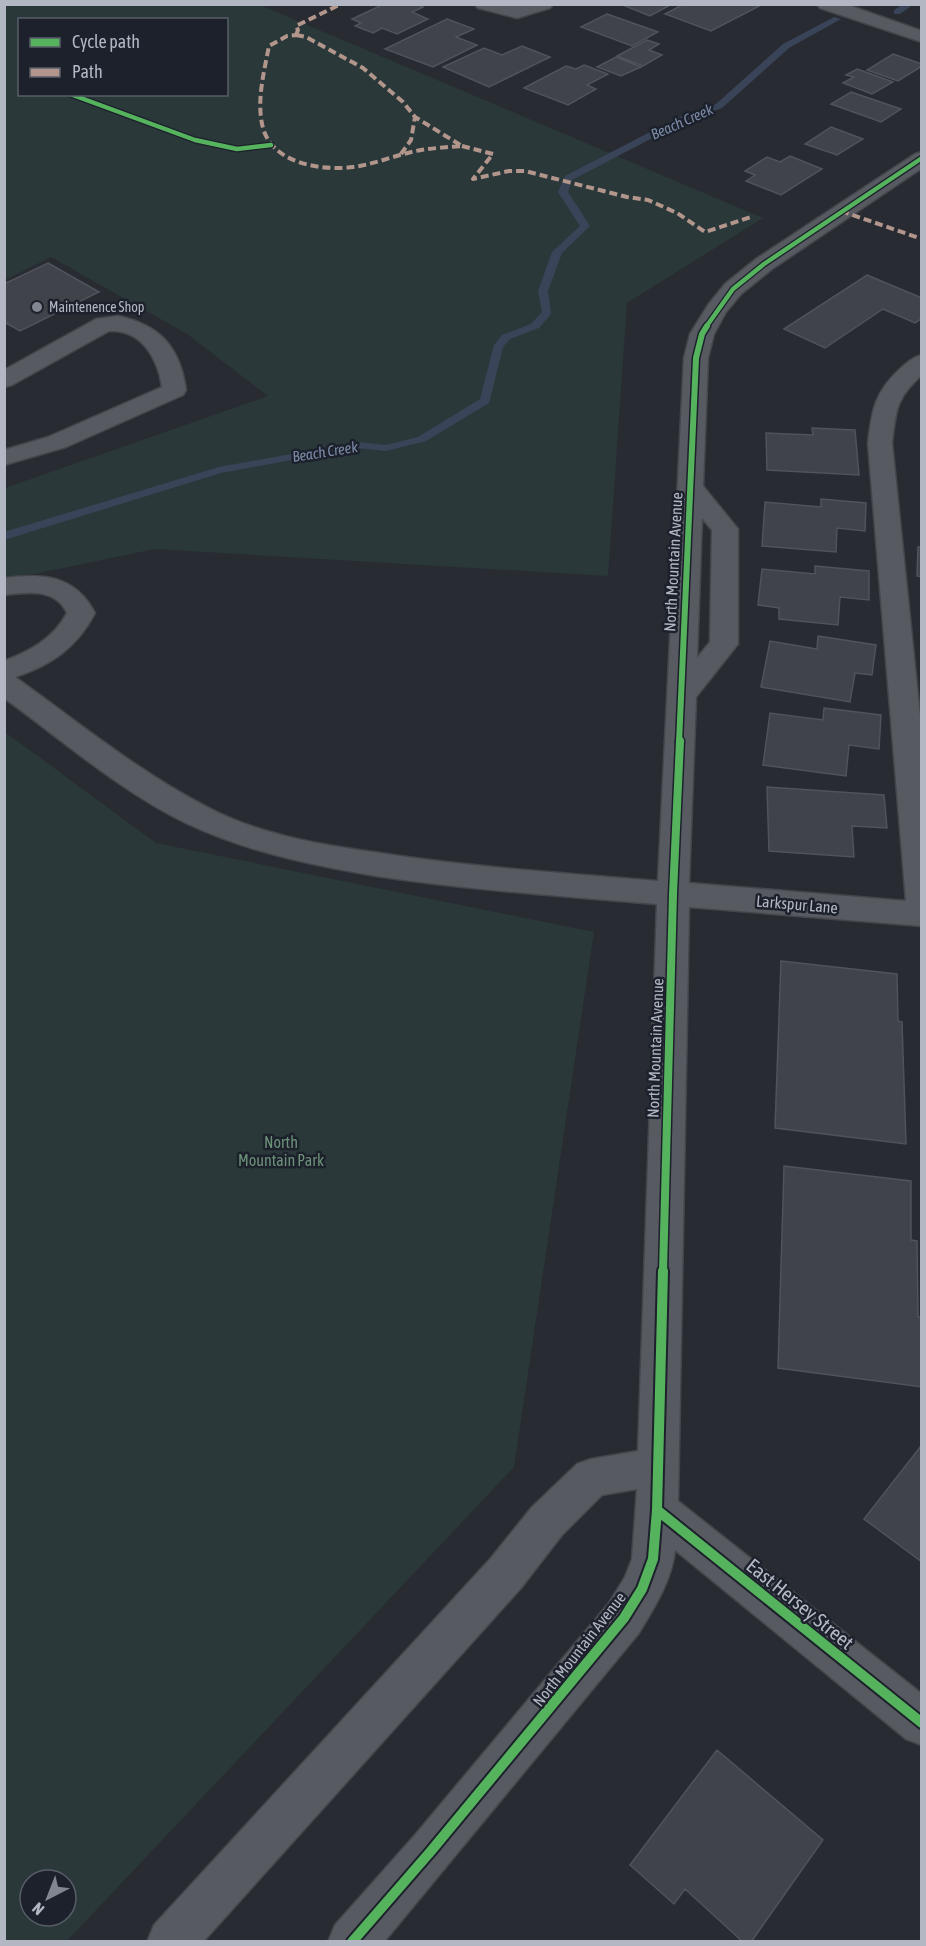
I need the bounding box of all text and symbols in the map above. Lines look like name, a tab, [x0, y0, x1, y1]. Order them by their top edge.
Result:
legend	[18, 18, 228, 96]
text: Cycle path	[72, 31, 140, 52]
text: Path	[72, 61, 103, 82]
water label: Beach Creek	[648, 100, 716, 143]
place label: Maintenence Shop	[49, 299, 145, 315]
marker: Maintenence Shop	[30, 300, 44, 314]
water label: Beach Creek	[291, 438, 359, 465]
street label: North Mountain Avenue	[660, 492, 686, 632]
street label: Larkspur Lane	[755, 891, 839, 918]
street label: North Mountain Avenue	[644, 978, 666, 1118]
park label: North Mountain Park	[238, 1133, 324, 1169]
street label: East Hersey Street	[742, 1554, 859, 1654]
street label: North Mountain Avenue	[529, 1588, 629, 1710]
north arrow	[18, 1868, 78, 1928]
text: N	[28, 1899, 47, 1919]

